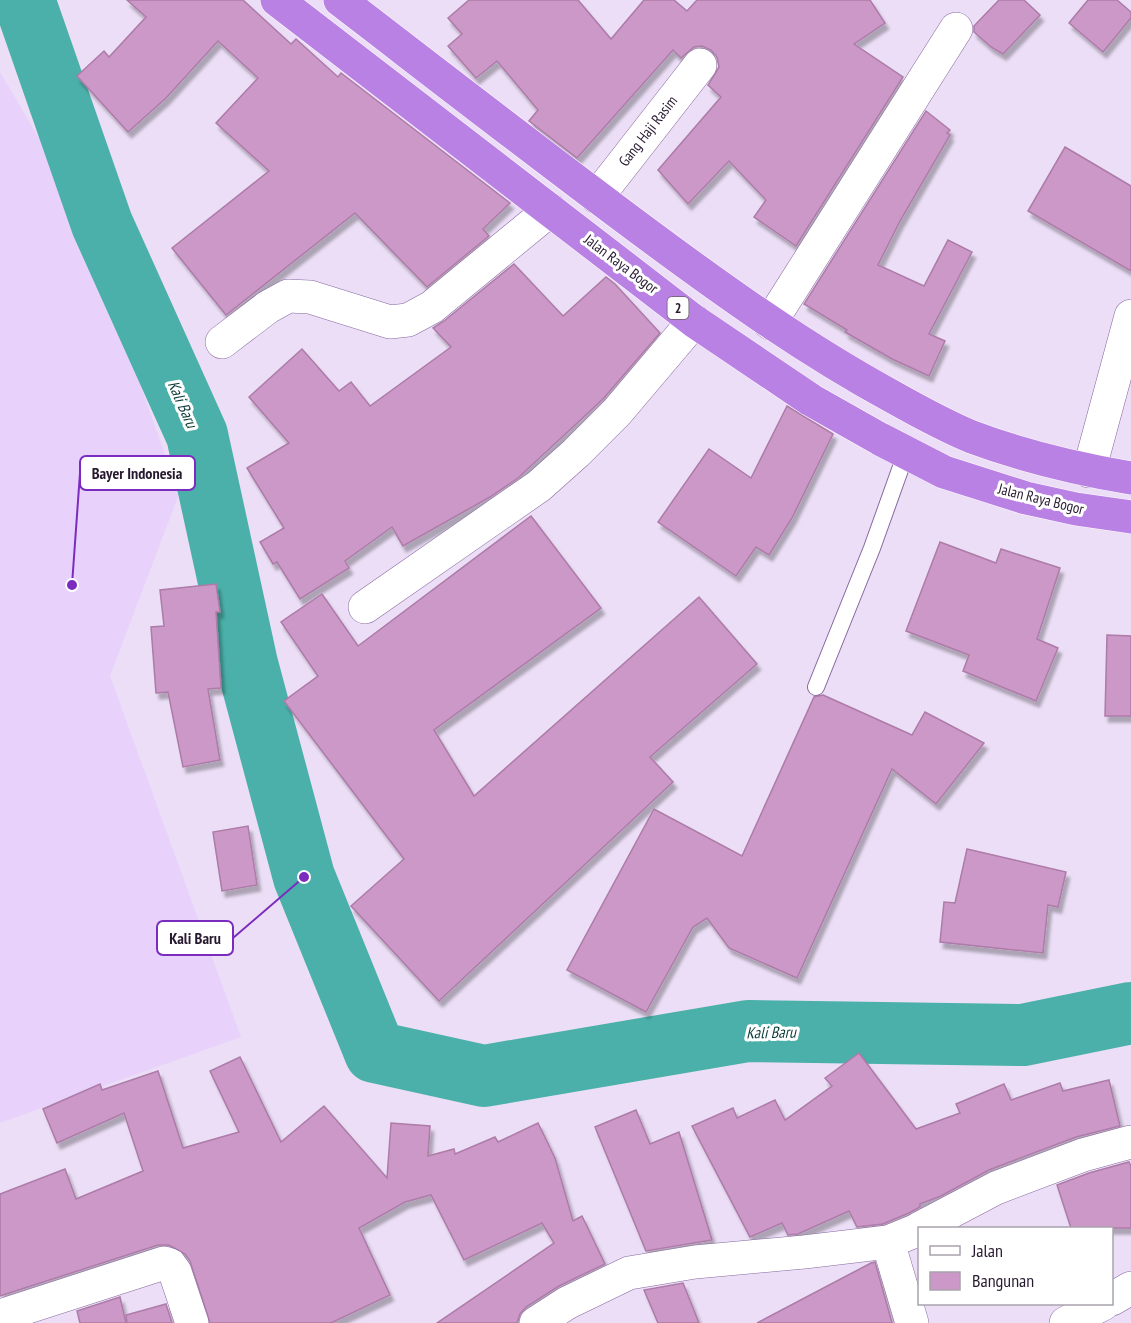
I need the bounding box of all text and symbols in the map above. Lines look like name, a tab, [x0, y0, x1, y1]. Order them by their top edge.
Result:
street label: Gang Haji Rasim	[614, 92, 681, 170]
street label: Jalan Raya Bogor	[580, 229, 663, 298]
road number: 2	[668, 297, 688, 319]
water label: Kali Baru	[164, 377, 203, 432]
callout: Bayer Indonesia	[80, 456, 195, 490]
text: Bayer Indonesia	[92, 463, 183, 483]
street label: Jalan Raya Bogor	[995, 478, 1087, 519]
callout: Kali Baru	[157, 921, 233, 955]
text: Kali Baru	[169, 928, 221, 948]
water label: Kali Baru	[746, 1022, 797, 1042]
legend	[918, 1227, 1113, 1305]
text: Jalan	[971, 1239, 1003, 1262]
text: Bangunan	[972, 1269, 1034, 1292]

